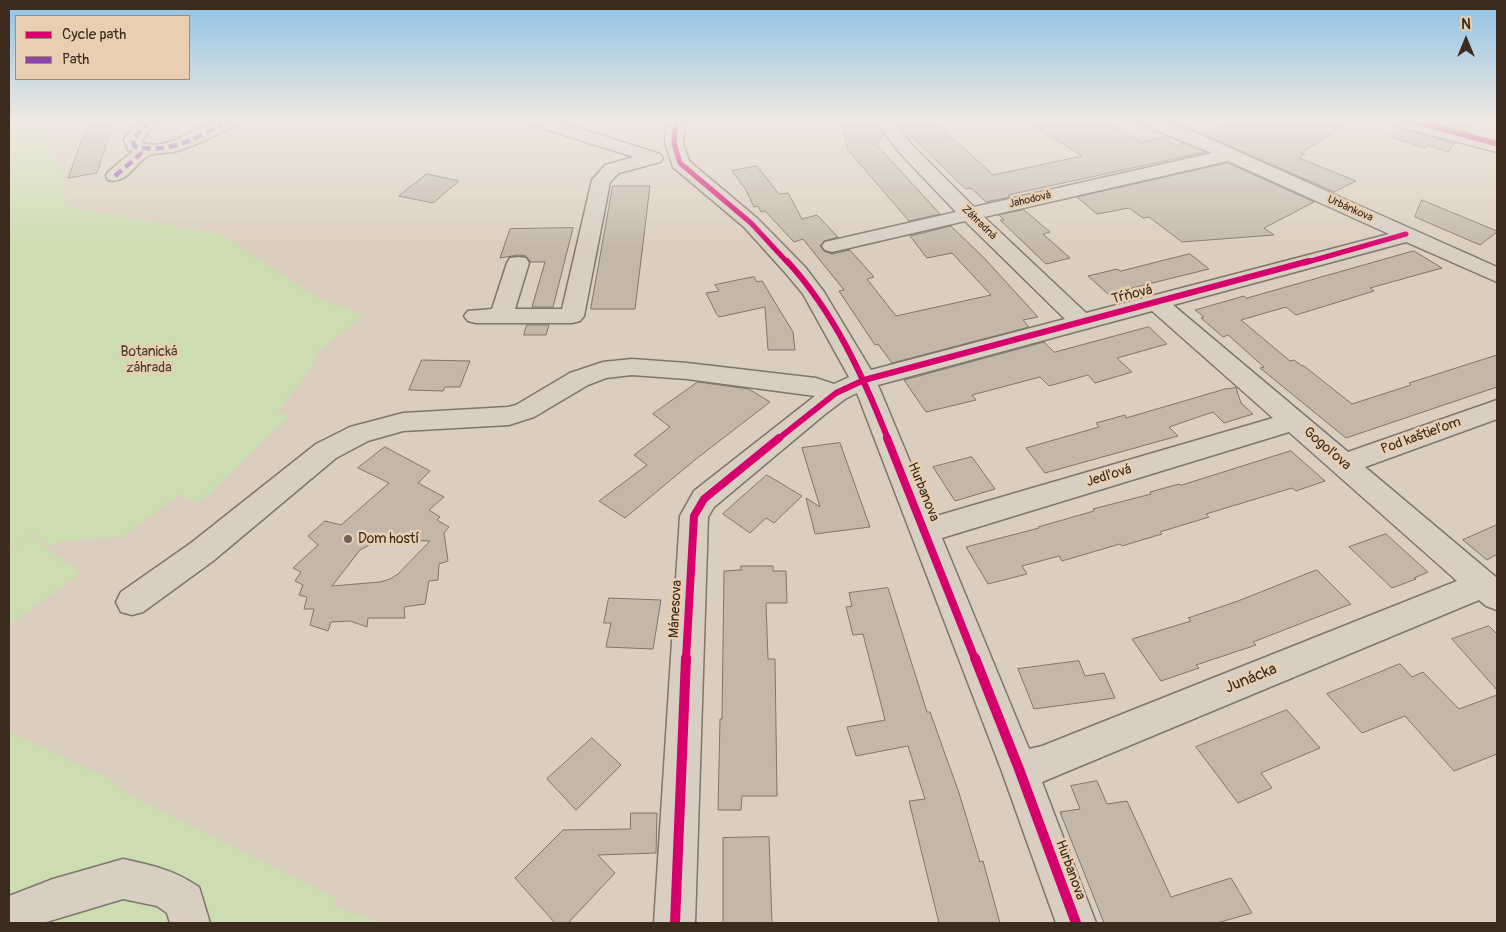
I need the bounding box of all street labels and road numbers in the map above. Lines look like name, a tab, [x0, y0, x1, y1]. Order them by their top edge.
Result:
street label: Jahodová	[1008, 189, 1052, 211]
street label: Urbánkova	[1325, 193, 1375, 225]
street label: Záhradná	[959, 203, 999, 243]
street label: Tŕňová	[1110, 282, 1154, 308]
street label: Pod kaštieľom	[1379, 414, 1463, 458]
street label: Gogoľova	[1300, 424, 1354, 474]
street label: Hurbanova	[904, 460, 942, 524]
street label: Jedľová	[1084, 461, 1134, 491]
street label: Mánesova	[666, 580, 686, 638]
street label: Junácka	[1222, 660, 1280, 698]
street label: Hurbanova	[1051, 838, 1089, 902]

